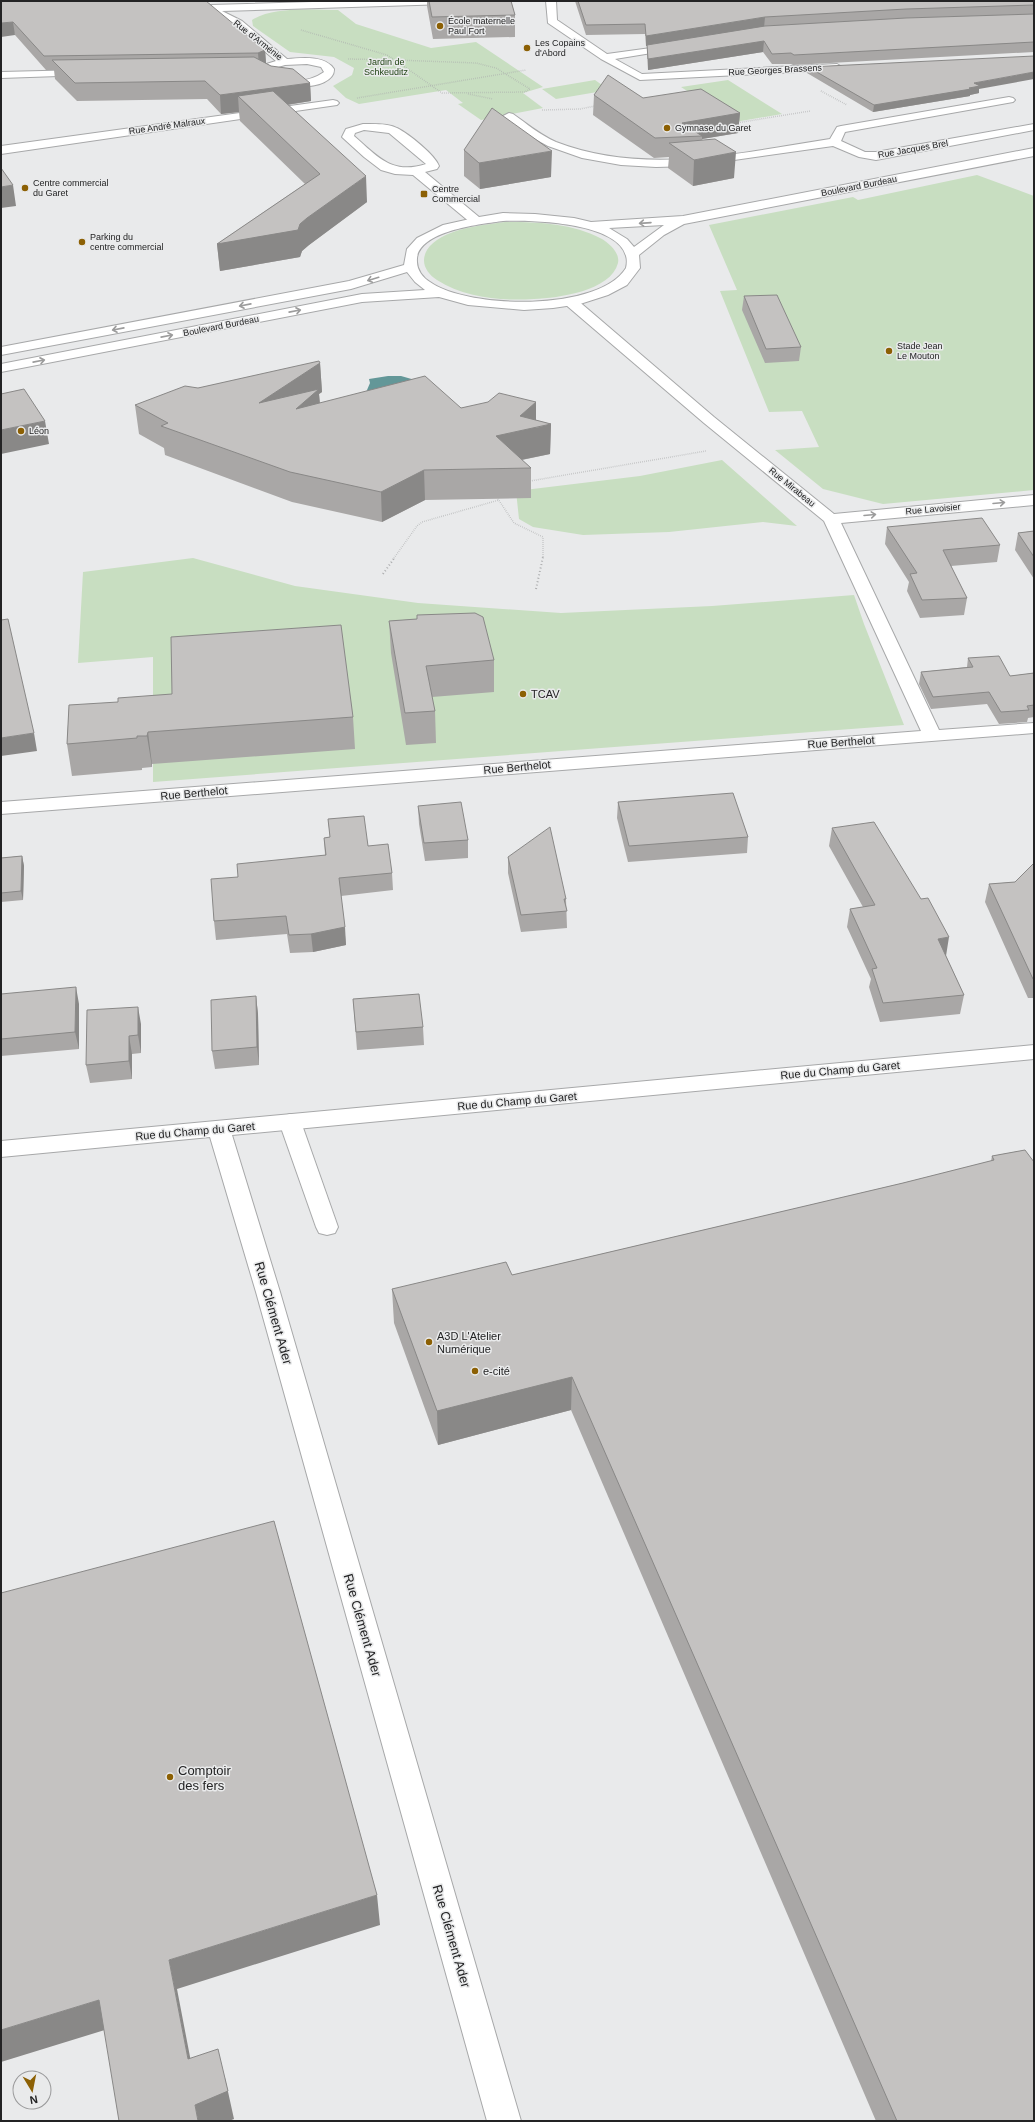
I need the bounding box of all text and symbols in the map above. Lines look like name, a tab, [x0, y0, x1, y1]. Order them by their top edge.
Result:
place label: École maternelle Paul Fort	[448, 16, 515, 36]
street label: Rue d'Arménie	[232, 18, 284, 62]
marker: École maternelle Paul Fort	[435, 21, 445, 31]
place label: Les Copains d'Abord	[535, 38, 586, 58]
marker: Les Copains d'Abord	[522, 43, 532, 53]
park label: Jardin de Schkeuditz	[364, 57, 409, 77]
street label: Rue Georges Brassens	[728, 63, 822, 77]
street label: Rue André Malraux	[128, 116, 206, 136]
marker: Gymnase du Garet	[662, 123, 672, 133]
place label: Gymnase du Garet	[675, 123, 752, 133]
street label: Rue Jacques Brel	[877, 138, 949, 160]
street label: Boulevard Burdeau	[820, 174, 898, 198]
place label: Centre commercial du Garet	[33, 178, 109, 198]
marker: Centre commercial du Garet	[20, 183, 30, 193]
place label: Centre Commercial	[432, 184, 480, 204]
marker: Centre Commercial	[419, 189, 429, 199]
one-way arrow	[639, 219, 652, 227]
place label: Parking du centre commercial	[90, 232, 164, 252]
marker: Parking du centre commercial	[77, 237, 87, 247]
one-way arrow	[366, 276, 379, 283]
one-way arrow	[239, 301, 252, 309]
one-way arrow	[288, 307, 301, 315]
street label: Boulevard Burdeau	[182, 314, 260, 338]
one-way arrow	[112, 325, 125, 333]
one-way arrow	[160, 332, 173, 340]
place label: Stade Jean Le Mouton	[897, 341, 943, 361]
marker: Stade Jean Le Mouton	[884, 346, 894, 356]
one-way arrow	[32, 357, 45, 365]
marker: Léon	[16, 426, 26, 436]
place label: Léon	[29, 426, 49, 436]
street label: Rue Mirabeau	[767, 465, 817, 509]
one-way arrow	[992, 500, 1005, 507]
street label: Rue Lavoisier	[905, 502, 961, 516]
one-way arrow	[863, 512, 876, 519]
place label: TCAV	[531, 688, 560, 700]
marker: TCAV	[518, 689, 528, 699]
street label: Rue Berthelot	[807, 734, 875, 750]
street label: Rue Berthelot	[483, 758, 551, 776]
street label: Rue Berthelot	[160, 784, 228, 802]
street label: Rue du Champ du Garet	[780, 1059, 900, 1081]
street label: Rue du Champ du Garet	[457, 1090, 577, 1112]
street label: Rue du Champ du Garet	[135, 1120, 255, 1142]
street label: Rue Clément Ader	[252, 1260, 296, 1367]
place label: A3D L'Atelier Numérique	[437, 1330, 501, 1355]
marker: A3D L'Atelier Numérique	[424, 1337, 434, 1347]
place label: e-cité	[483, 1365, 510, 1377]
marker: e-cité	[470, 1366, 480, 1376]
street label: Rue Clément Ader	[341, 1572, 385, 1679]
place label: Comptoir des fers	[178, 1763, 231, 1793]
marker: Comptoir des fers	[165, 1772, 175, 1782]
street label: Rue Clément Ader	[430, 1883, 474, 1990]
north arrow	[12, 2070, 52, 2110]
text: N	[29, 2093, 39, 2106]

